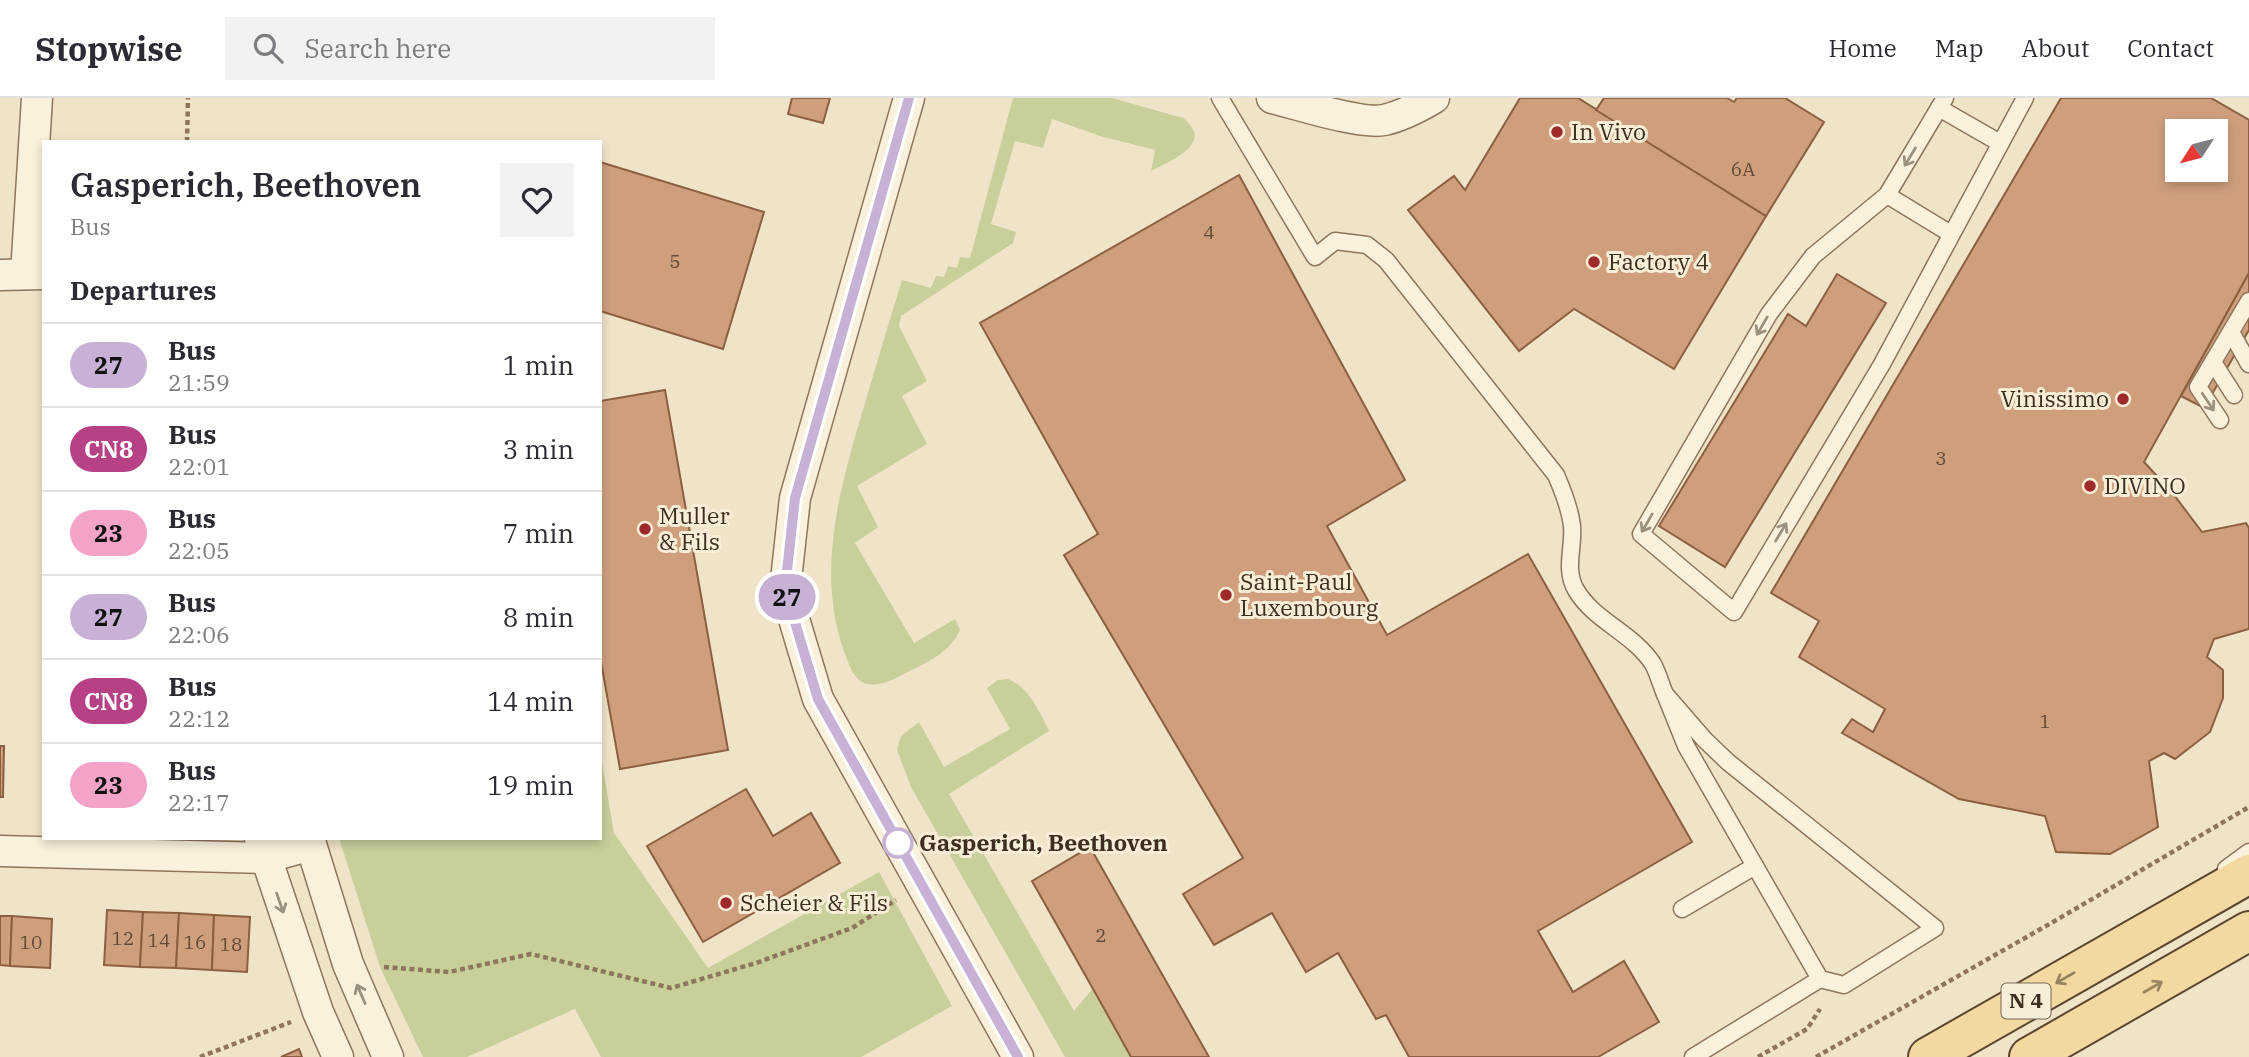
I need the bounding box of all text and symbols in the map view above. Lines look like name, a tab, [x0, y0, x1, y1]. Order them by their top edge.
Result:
search box	[225, 17, 715, 80]
text: Stopwise	[35, 27, 183, 70]
icon: search	[249, 29, 287, 67]
text: Search here	[305, 31, 451, 65]
text: Home	[1829, 32, 1897, 64]
text: Map	[1935, 32, 1983, 64]
text: About	[2021, 32, 2089, 64]
text: Contact	[2127, 32, 2214, 64]
place label: In Vivo	[1571, 116, 1646, 146]
north arrow	[2165, 119, 2228, 182]
map controls	[2165, 119, 2228, 182]
marker: In Vivo	[1549, 124, 1565, 140]
one-way arrow	[1903, 146, 1917, 166]
house number: 6A	[1731, 157, 1755, 181]
text: Gasperich, Beethoven	[70, 163, 421, 206]
button: heart	[500, 163, 574, 237]
text: Bus	[70, 211, 111, 241]
house number: 4	[1203, 220, 1215, 244]
place label: Factory 4	[1608, 246, 1709, 276]
house number: 5	[669, 249, 681, 273]
marker: Factory 4	[1586, 254, 1602, 270]
text: Departures	[70, 273, 216, 307]
one-way arrow	[1755, 316, 1769, 336]
text: Bus	[168, 333, 216, 367]
text: 1 min	[503, 348, 574, 382]
text: 27	[94, 349, 123, 381]
text: 21:59	[168, 367, 230, 397]
place label: Vinissimo	[2001, 383, 2109, 413]
marker: Vinissimo	[2115, 391, 2131, 407]
one-way arrow	[2201, 391, 2215, 411]
text: Bus	[168, 417, 216, 451]
text: 3 min	[503, 432, 574, 466]
text: CN8	[84, 433, 133, 465]
house number: 3	[1935, 446, 1947, 470]
text: 22:01	[168, 451, 230, 481]
place label: DIVINO	[2104, 470, 2186, 500]
marker: DIVINO	[2082, 478, 2098, 494]
place label: Muller & Fils	[659, 500, 730, 556]
text: Bus	[168, 501, 216, 535]
one-way arrow	[1640, 512, 1654, 532]
text: 7 min	[503, 516, 574, 550]
text: 23	[94, 517, 123, 549]
marker: Muller & Fils	[637, 521, 653, 537]
one-way arrow	[1775, 523, 1789, 543]
text: 22:05	[168, 535, 230, 565]
place label: Saint-Paul Luxembourg	[1240, 566, 1379, 622]
line badge: 27	[756, 574, 818, 620]
text: 27	[773, 581, 801, 613]
text: Bus	[168, 585, 216, 619]
marker: Saint-Paul Luxembourg	[1218, 587, 1234, 603]
text: 8 min	[503, 600, 574, 634]
text: 27	[94, 601, 123, 633]
text: 22:06	[168, 619, 230, 649]
text: Bus	[168, 669, 216, 703]
text: 14 min	[487, 684, 574, 718]
text: CN8	[84, 685, 133, 717]
text: 22:12	[168, 703, 230, 733]
house number: 1	[2039, 709, 2051, 733]
text: Bus	[168, 753, 216, 787]
text: 19 min	[487, 768, 574, 802]
text: 23	[94, 769, 123, 801]
text: 22:17	[168, 787, 230, 817]
place label: Gasperich, Beethoven	[919, 827, 1168, 857]
marker: Gasperich, Beethoven	[883, 828, 913, 858]
place label: Scheier & Fils	[740, 887, 888, 917]
one-way arrow	[275, 892, 287, 914]
marker: Scheier & Fils	[718, 895, 734, 911]
house number: 2	[1095, 923, 1107, 947]
house number: 12	[112, 926, 134, 950]
house number: 14	[148, 928, 170, 952]
house number: 10	[20, 930, 42, 954]
house number: 16	[184, 930, 206, 954]
house number: 18	[220, 932, 242, 956]
one-way arrow	[2055, 972, 2076, 985]
one-way arrow	[2142, 980, 2162, 994]
one-way arrow	[354, 984, 367, 1005]
road number: N 4	[2002, 984, 2050, 1018]

